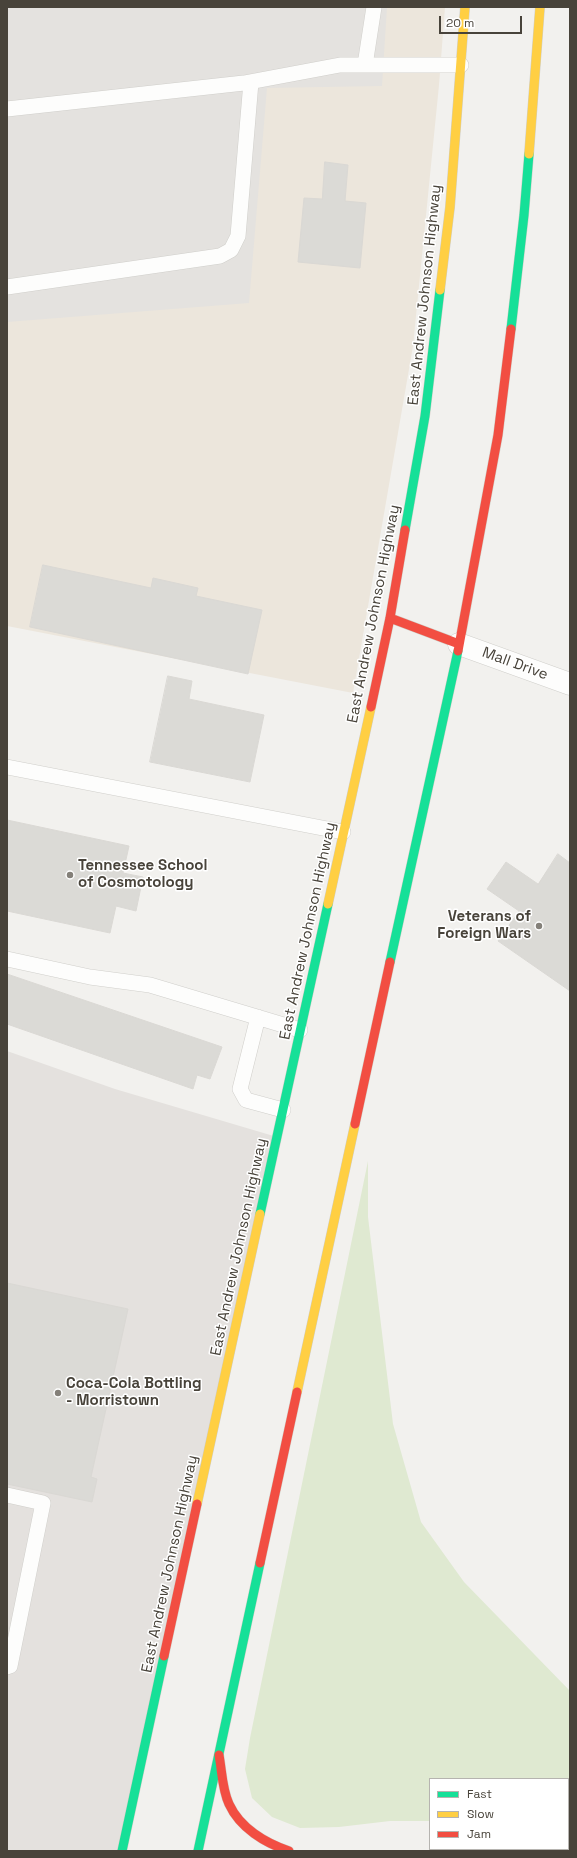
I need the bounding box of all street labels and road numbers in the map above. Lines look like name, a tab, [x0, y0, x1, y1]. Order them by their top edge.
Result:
street label: East Andrew Johnson Highway	[404, 184, 446, 406]
street label: East Andrew Johnson Highway	[344, 503, 404, 725]
street label: Mall Drive	[480, 644, 550, 684]
street label: East Andrew Johnson Highway	[276, 821, 340, 1041]
street label: East Andrew Johnson Highway	[207, 1137, 271, 1357]
street label: East Andrew Johnson Highway	[138, 1454, 202, 1674]

